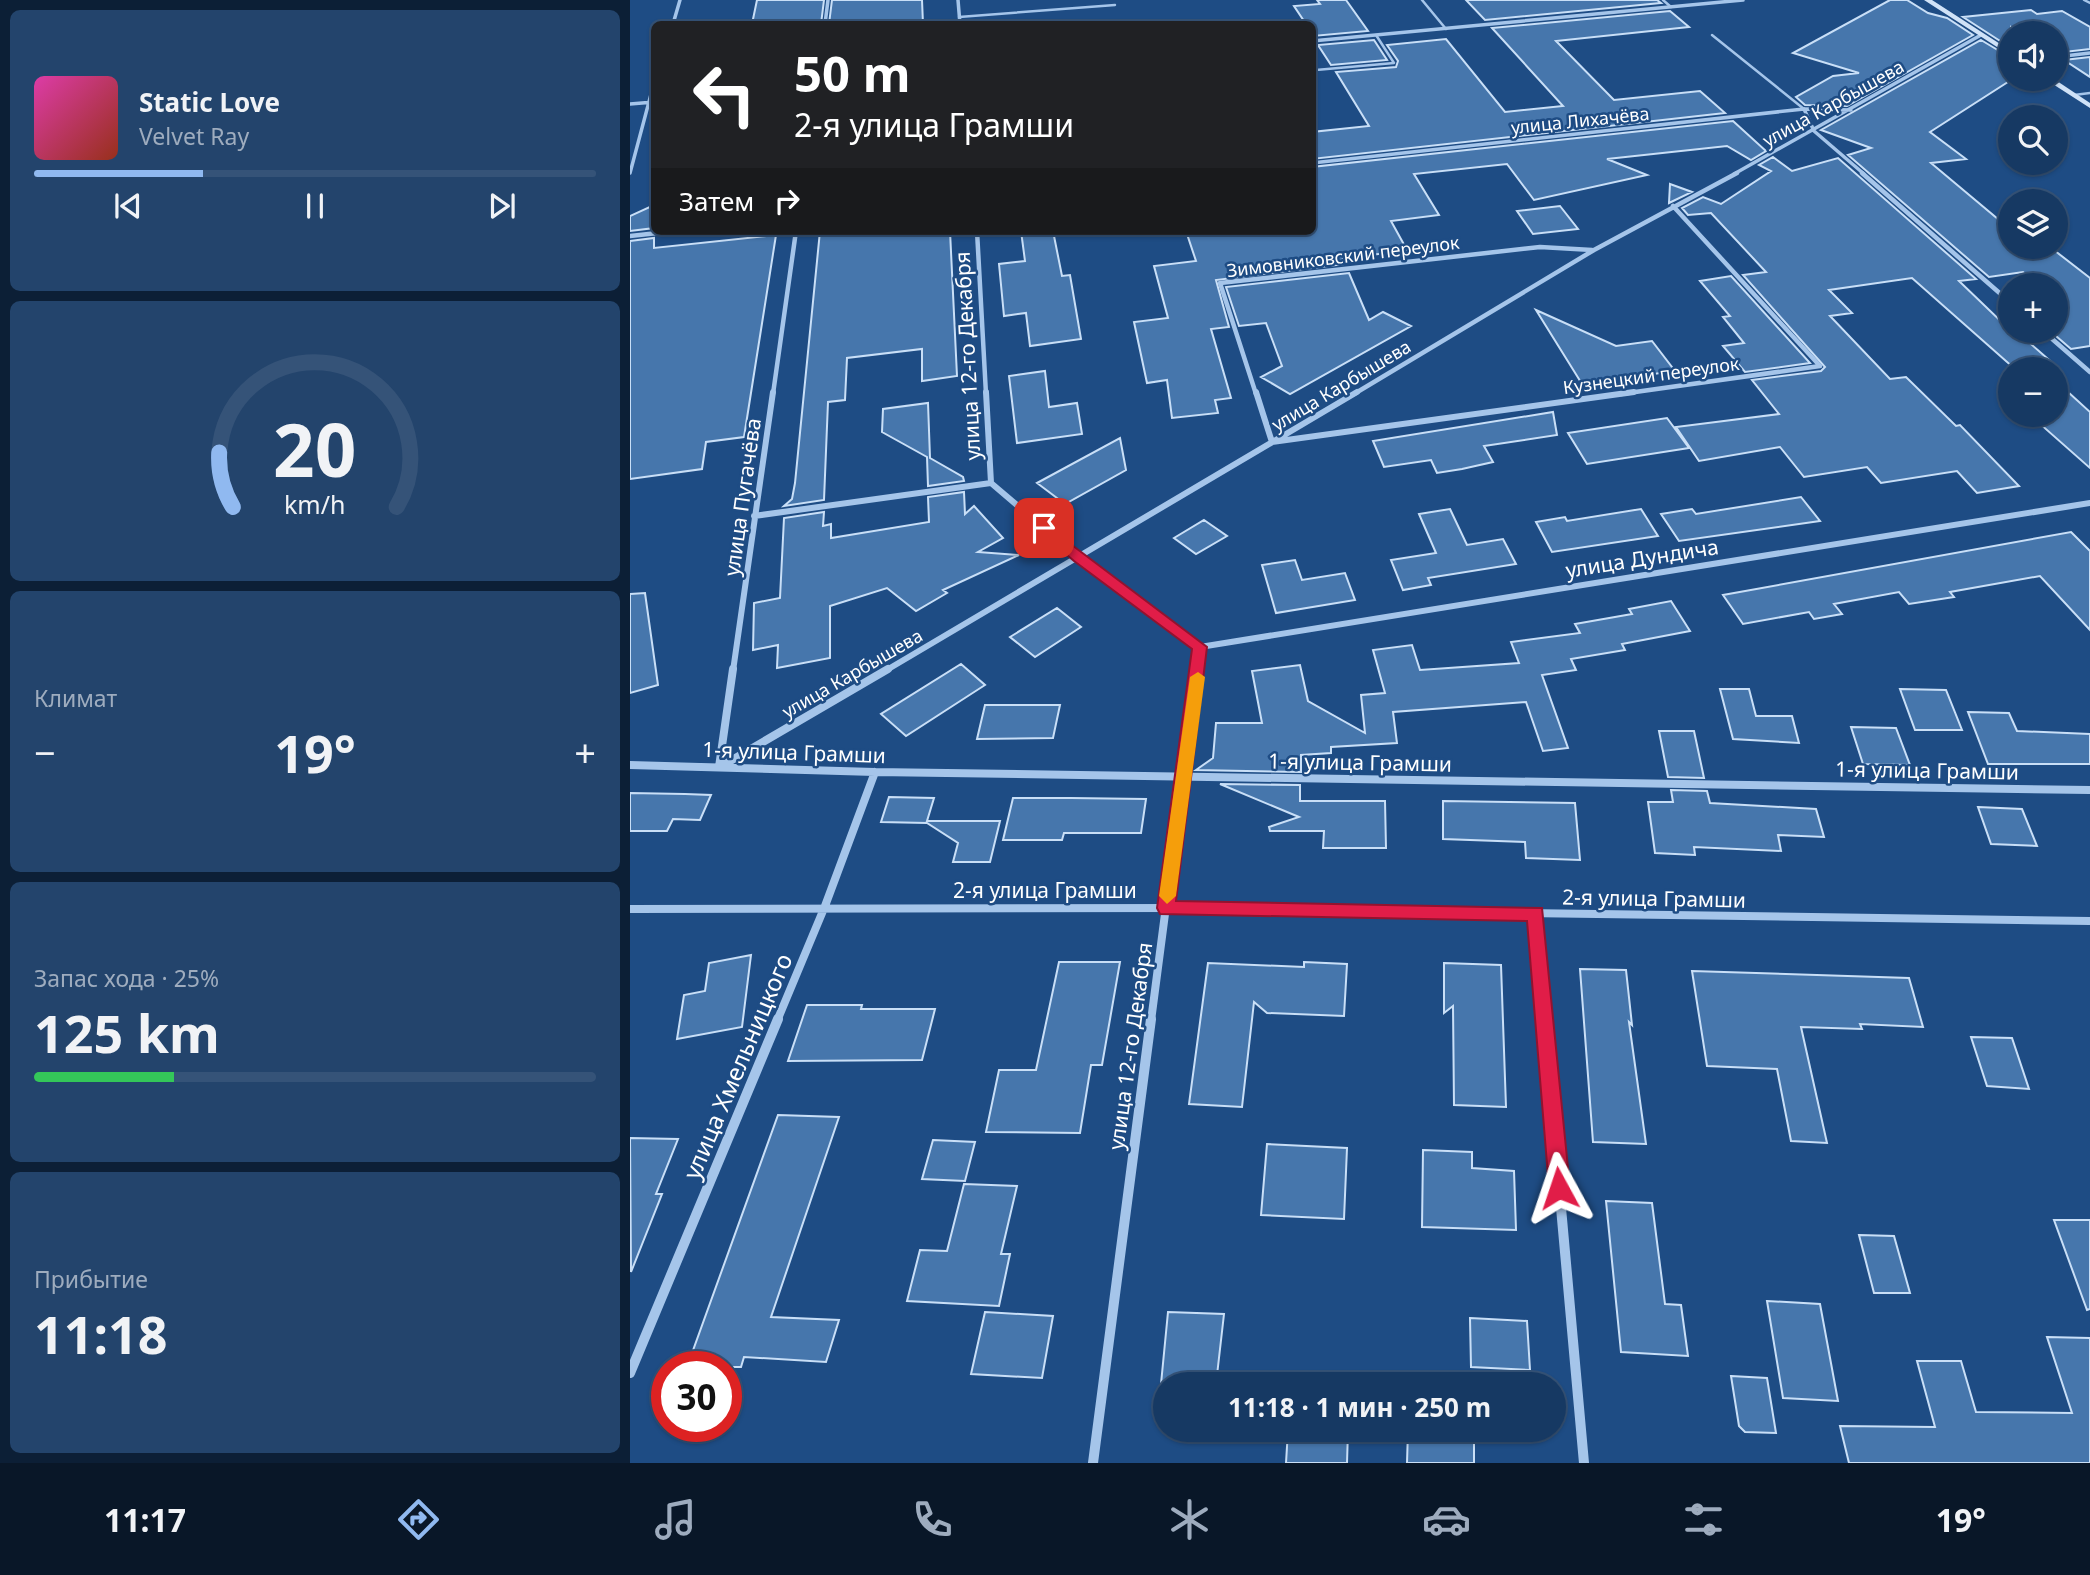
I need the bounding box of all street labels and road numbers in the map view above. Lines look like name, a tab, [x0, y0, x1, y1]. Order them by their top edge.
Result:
street label: улица Карбышева	[1758, 54, 1908, 152]
street label: улица Лихачёва	[1510, 101, 1650, 139]
street label: Зимовниковский переулок	[1225, 230, 1461, 282]
street label: улица 12-го Декабря	[948, 251, 986, 461]
street label: улица Карбышева	[1267, 334, 1415, 436]
street label: Кузнецкий переулок	[1561, 351, 1741, 399]
street label: улица Пугачёва	[717, 416, 767, 578]
street label: улица Дундича	[1564, 532, 1720, 584]
street label: улица Карбышева	[777, 623, 927, 723]
street label: 1-я улица Грамши	[702, 735, 886, 769]
street label: 1-я улица Грамши	[1268, 746, 1452, 778]
street label: 1-я улица Грамши	[1835, 754, 2019, 786]
street label: 2-я улица Грамши	[953, 876, 1137, 904]
street label: 2-я улица Грамши	[1562, 882, 1746, 914]
street label: улица 12-го Декабря	[1102, 940, 1158, 1152]
street label: улица Хмельницкого	[674, 948, 800, 1184]

